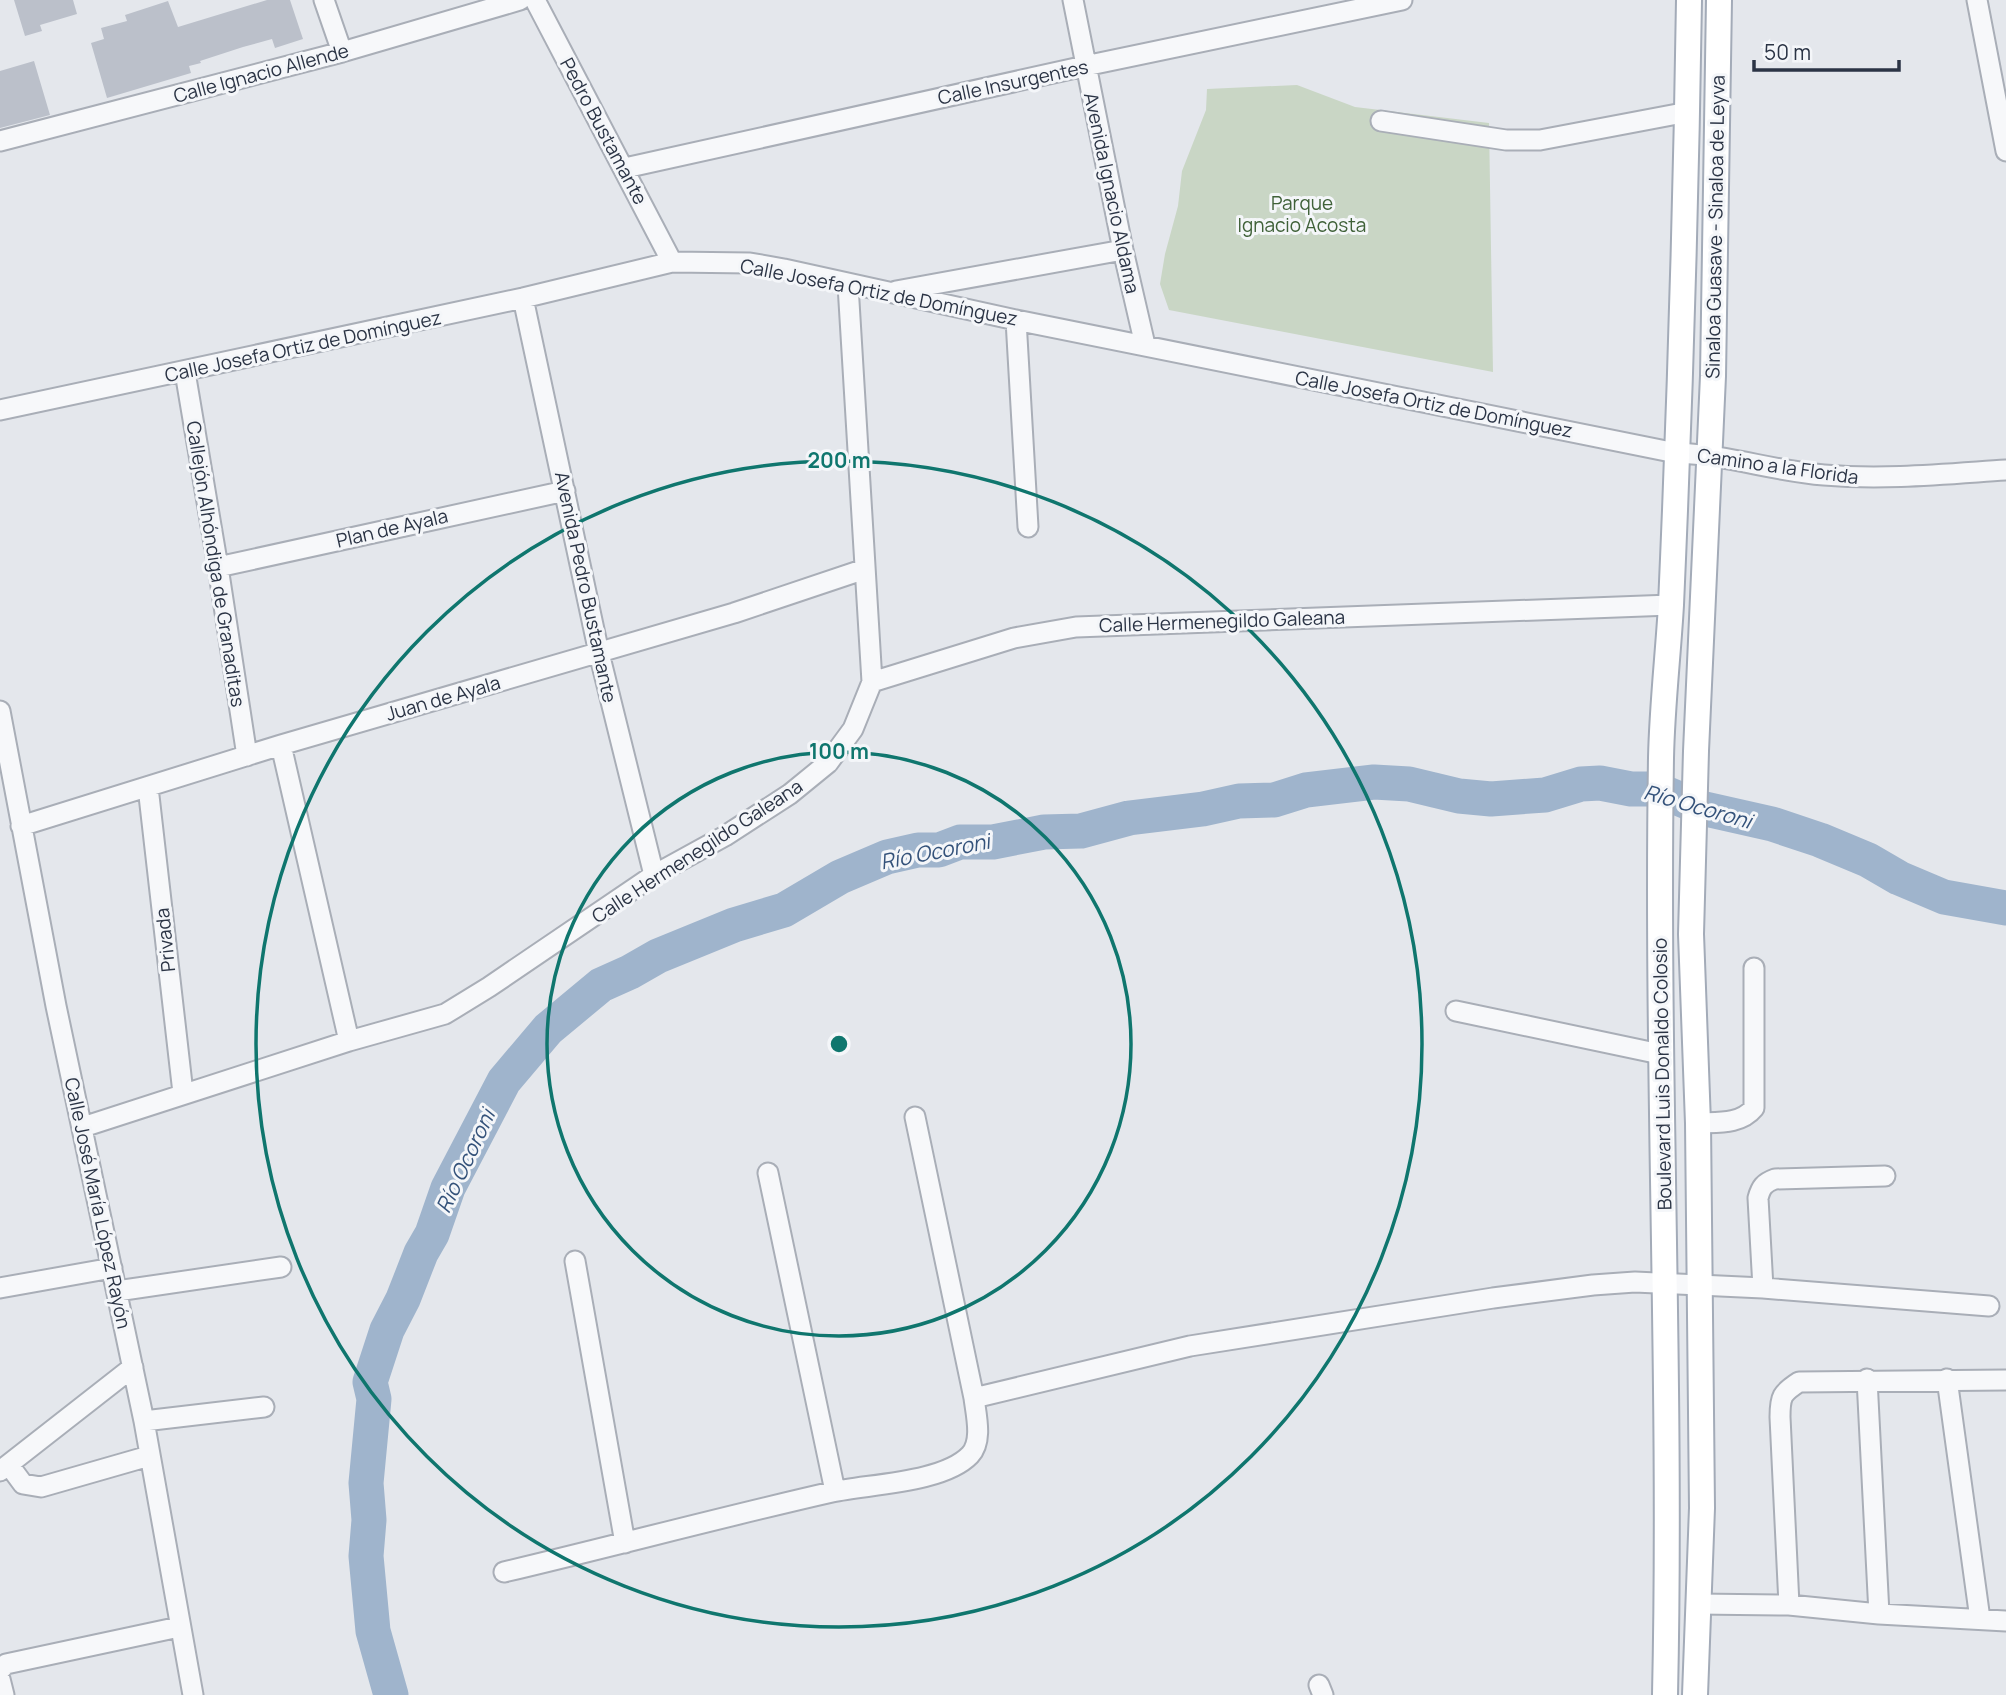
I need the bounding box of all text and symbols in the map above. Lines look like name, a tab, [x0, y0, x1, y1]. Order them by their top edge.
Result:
scale bar	[1754, 28, 1899, 72]
street label: Calle Ignacio Allende	[170, 37, 352, 109]
text: 50 m	[1764, 38, 1811, 66]
street label: Pedro Bustamante	[554, 53, 654, 209]
street label: Calle Insurgentes	[935, 53, 1091, 111]
street label: Sinaloa Guasave - Sinaloa de Leyva	[1699, 75, 1731, 379]
street label: Avenida Ignacio Aldama	[1078, 90, 1146, 296]
park label: Parque Ignacio Acosta	[1238, 190, 1366, 238]
street label: Calle Josefa Ortiz de Domínguez	[738, 252, 1020, 332]
street label: Calle Josefa Ortiz de Domínguez	[162, 304, 444, 388]
street label: Calle Josefa Ortiz de Domínguez	[1293, 364, 1575, 444]
street label: Callejón Alhóndiga de Granaditas	[181, 419, 251, 709]
street label: Camino a la Florida	[1696, 442, 1860, 490]
text: 200 m	[807, 446, 871, 474]
street label: Avenida Pedro Bustamante	[549, 469, 623, 705]
street label: Plan de Ayala	[334, 503, 450, 553]
street label: Calle Hermenegildo Galeana	[1099, 604, 1345, 638]
street label: Juan de Ayala	[383, 669, 503, 727]
text: 100 m	[809, 737, 869, 765]
street label: Calle Hermenegildo Galeana	[587, 773, 807, 929]
water label: Río Ocoroni	[1641, 777, 1758, 836]
water label: Río Ocoroni	[878, 826, 995, 875]
street label: Privada	[149, 907, 181, 973]
street label: Boulevard Luis Donaldo Colosio	[1647, 938, 1677, 1210]
centre of rings	[827, 1032, 851, 1056]
street label: Calle José María López Rayón	[59, 1075, 137, 1331]
water label: Río Ocoroni	[429, 1102, 502, 1217]

